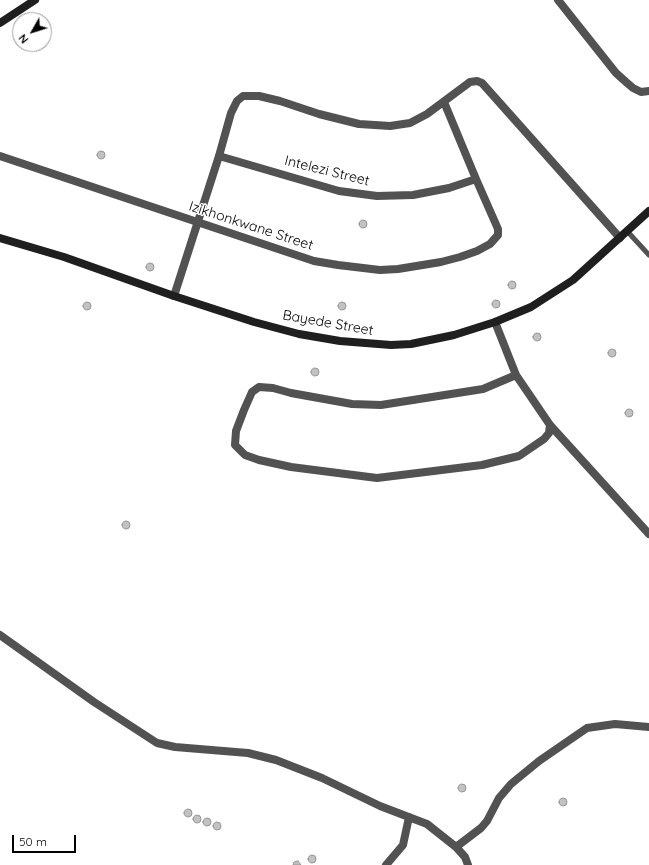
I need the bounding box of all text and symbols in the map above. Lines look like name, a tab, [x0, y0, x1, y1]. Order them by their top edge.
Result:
north arrow	[12, 12, 52, 52]
text: N	[15, 31, 31, 46]
street label: Intelezi Street	[283, 152, 371, 190]
street label: Izikhonkwane Street	[187, 198, 315, 254]
street label: Bayede Street	[281, 307, 375, 339]
scale bar	[14, 827, 78, 853]
text: 50 m	[19, 834, 47, 849]

